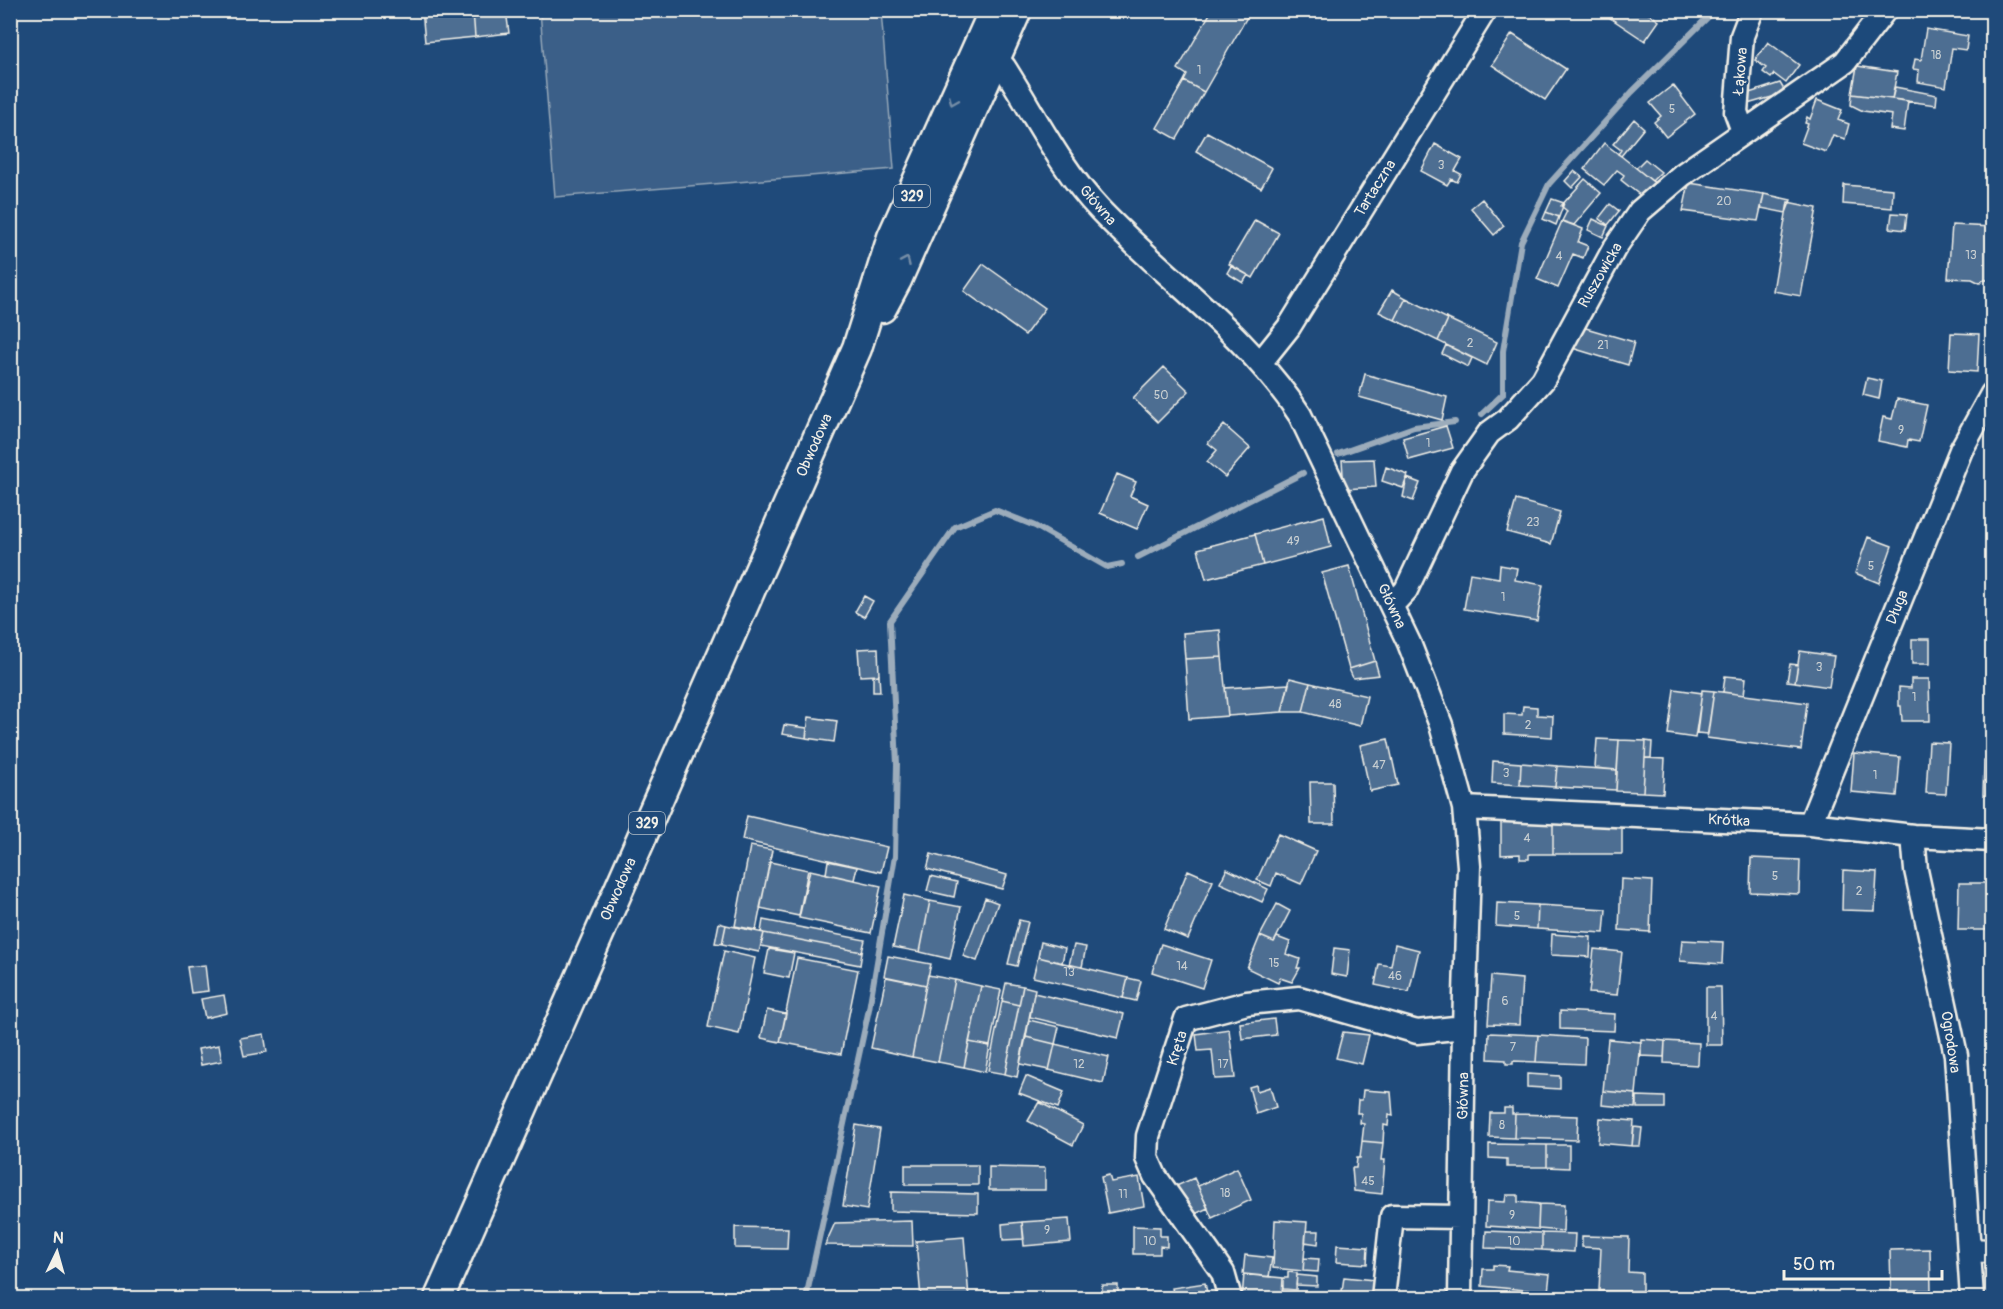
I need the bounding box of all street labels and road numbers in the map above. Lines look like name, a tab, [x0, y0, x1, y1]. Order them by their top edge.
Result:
street label: Łąkowa	[1729, 46, 1752, 97]
street label: Tartaczna	[1350, 156, 1400, 220]
street label: Główna	[1075, 181, 1120, 229]
road number: 329	[894, 185, 930, 207]
street label: Ruszowicka	[1574, 239, 1627, 311]
street label: Obwodowa	[792, 411, 837, 480]
street label: Główna	[1373, 581, 1410, 632]
street label: Długa	[1882, 587, 1913, 627]
street label: Krótka	[1708, 810, 1750, 831]
road number: 329	[629, 812, 665, 834]
street label: Obwodowa	[596, 855, 641, 924]
street label: Ogrodowa	[1936, 1010, 1965, 1074]
street label: Kręta	[1163, 1028, 1192, 1068]
street label: Główna	[1454, 1072, 1473, 1120]

